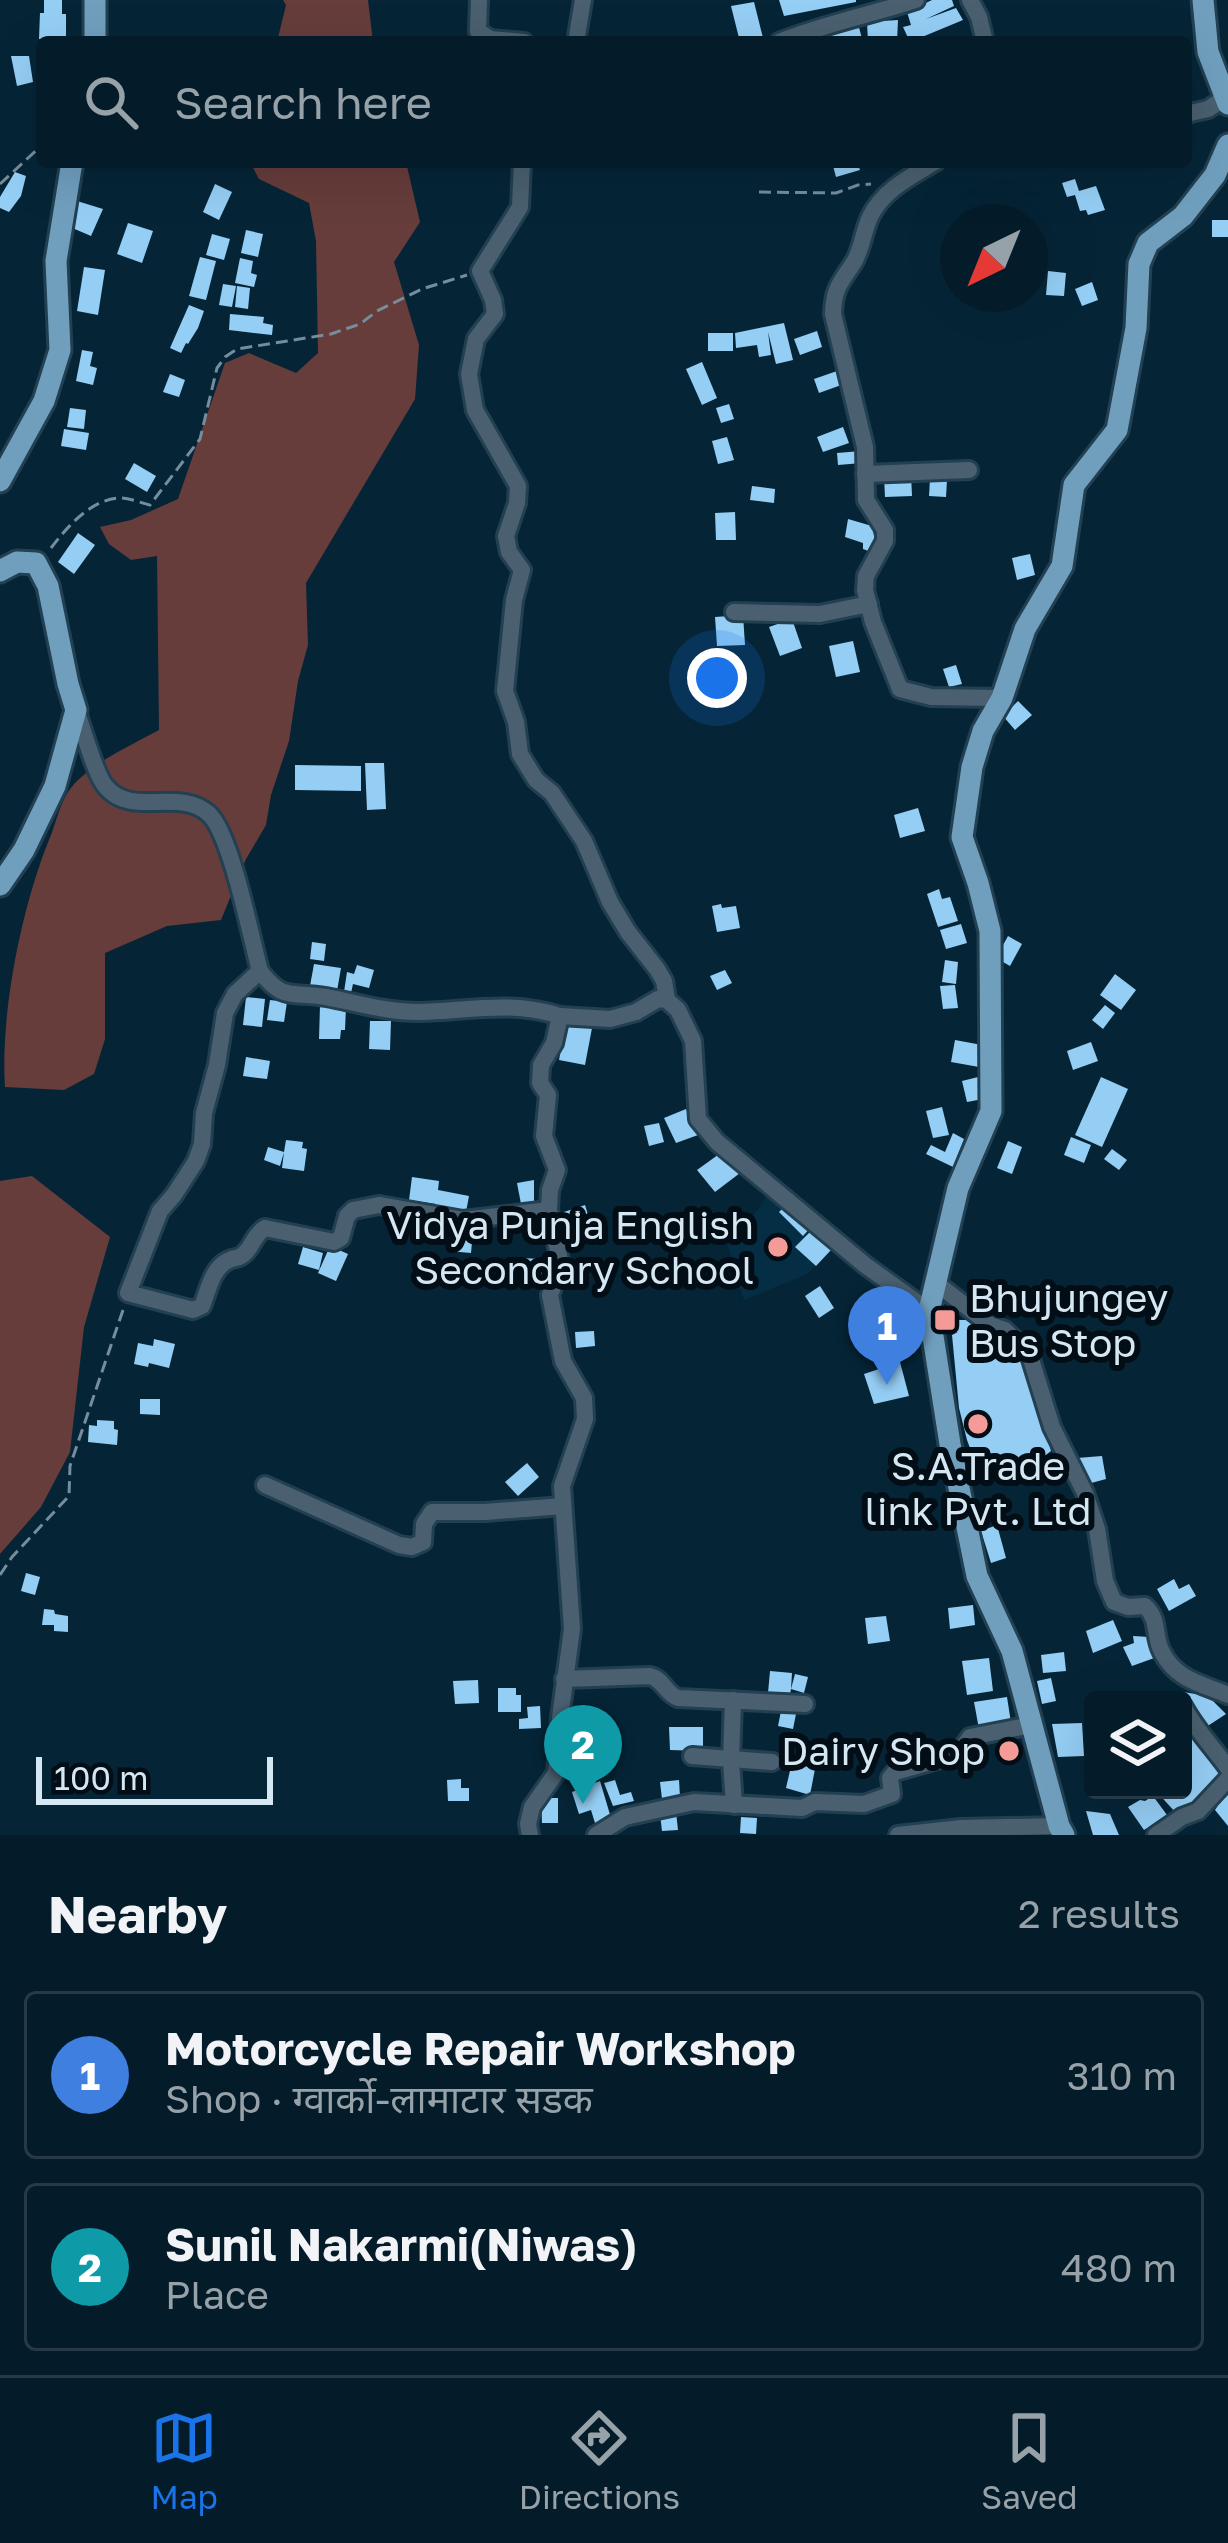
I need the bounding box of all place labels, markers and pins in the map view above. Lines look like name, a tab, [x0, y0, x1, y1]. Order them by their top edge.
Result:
place label: Vidya Punja English Secondary School	[386, 1201, 754, 1293]
marker: Vidya Punja English Secondary School	[765, 1234, 791, 1260]
place label: Bhujungey Bus Stop	[969, 1274, 1169, 1366]
pin: 1	[848, 1286, 926, 1385]
marker: Bhujungey Bus Stop	[932, 1307, 958, 1333]
marker: S.A.Trade link Pvt. Ltd	[965, 1411, 991, 1437]
place label: S.A.Trade link Pvt. Ltd	[865, 1442, 1091, 1534]
pin: 2	[544, 1705, 622, 1804]
place label: Dairy Shop	[781, 1727, 985, 1774]
marker: Dairy Shop	[996, 1738, 1022, 1764]

